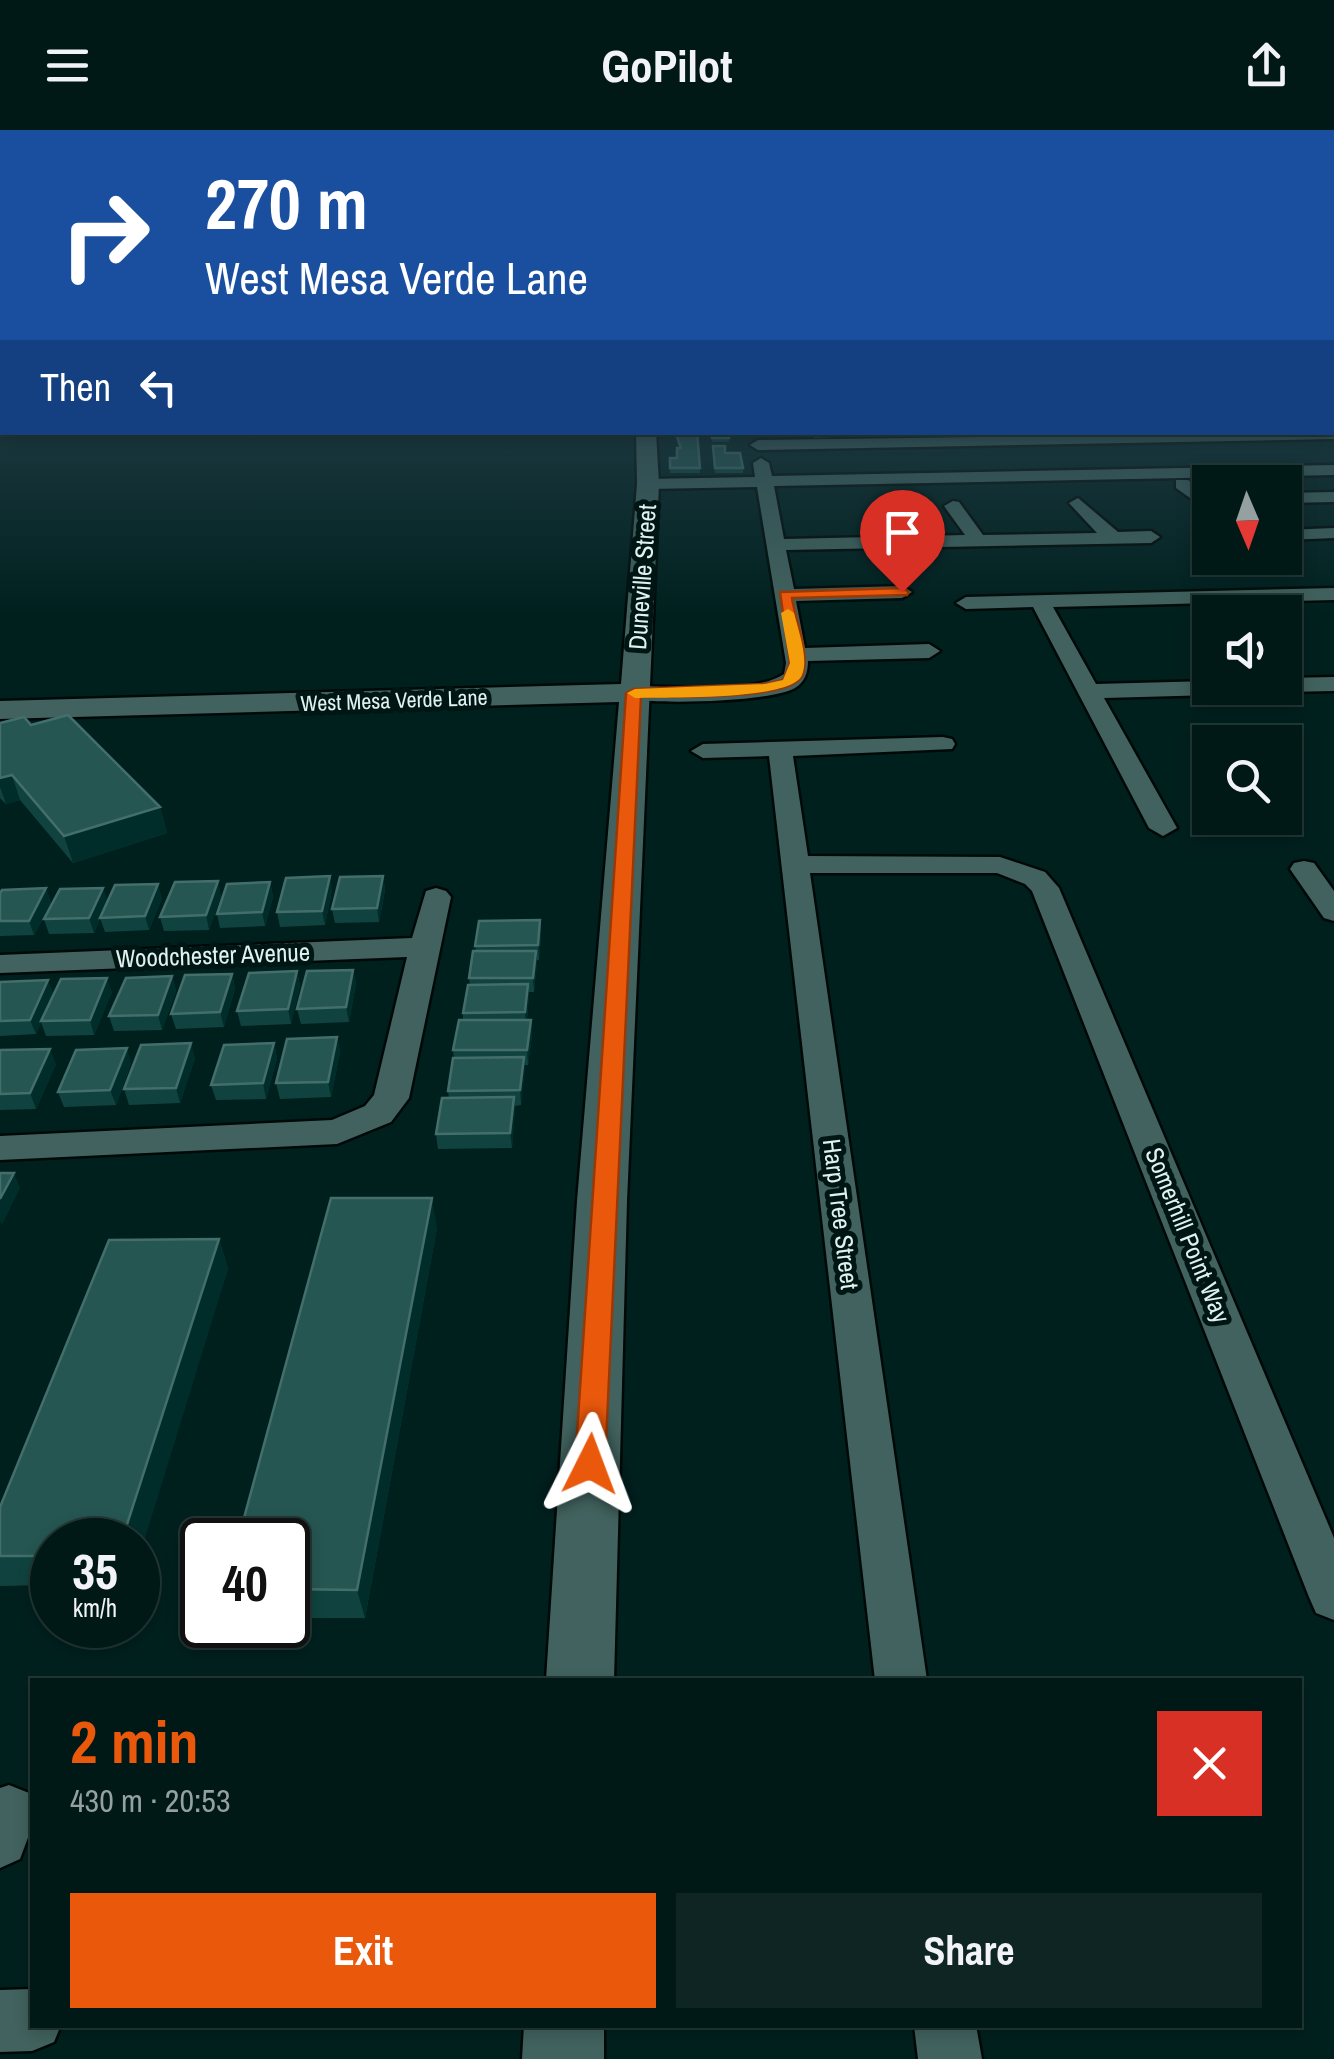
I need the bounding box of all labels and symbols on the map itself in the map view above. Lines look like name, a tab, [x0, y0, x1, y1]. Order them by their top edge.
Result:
north arrow	[1192, 465, 1302, 575]
pin	[860, 490, 945, 593]
street label: Duneville Street	[620, 503, 664, 651]
street label: West Mesa Verde Lane	[300, 682, 488, 718]
street label: Woodchester Avenue	[115, 935, 311, 975]
street label: Harp Tree Street	[815, 1137, 867, 1292]
street label: Somerhill Point Way	[1137, 1142, 1239, 1328]
position arrow	[538, 1412, 642, 1516]
speed limit sign: 40	[180, 1518, 310, 1648]

